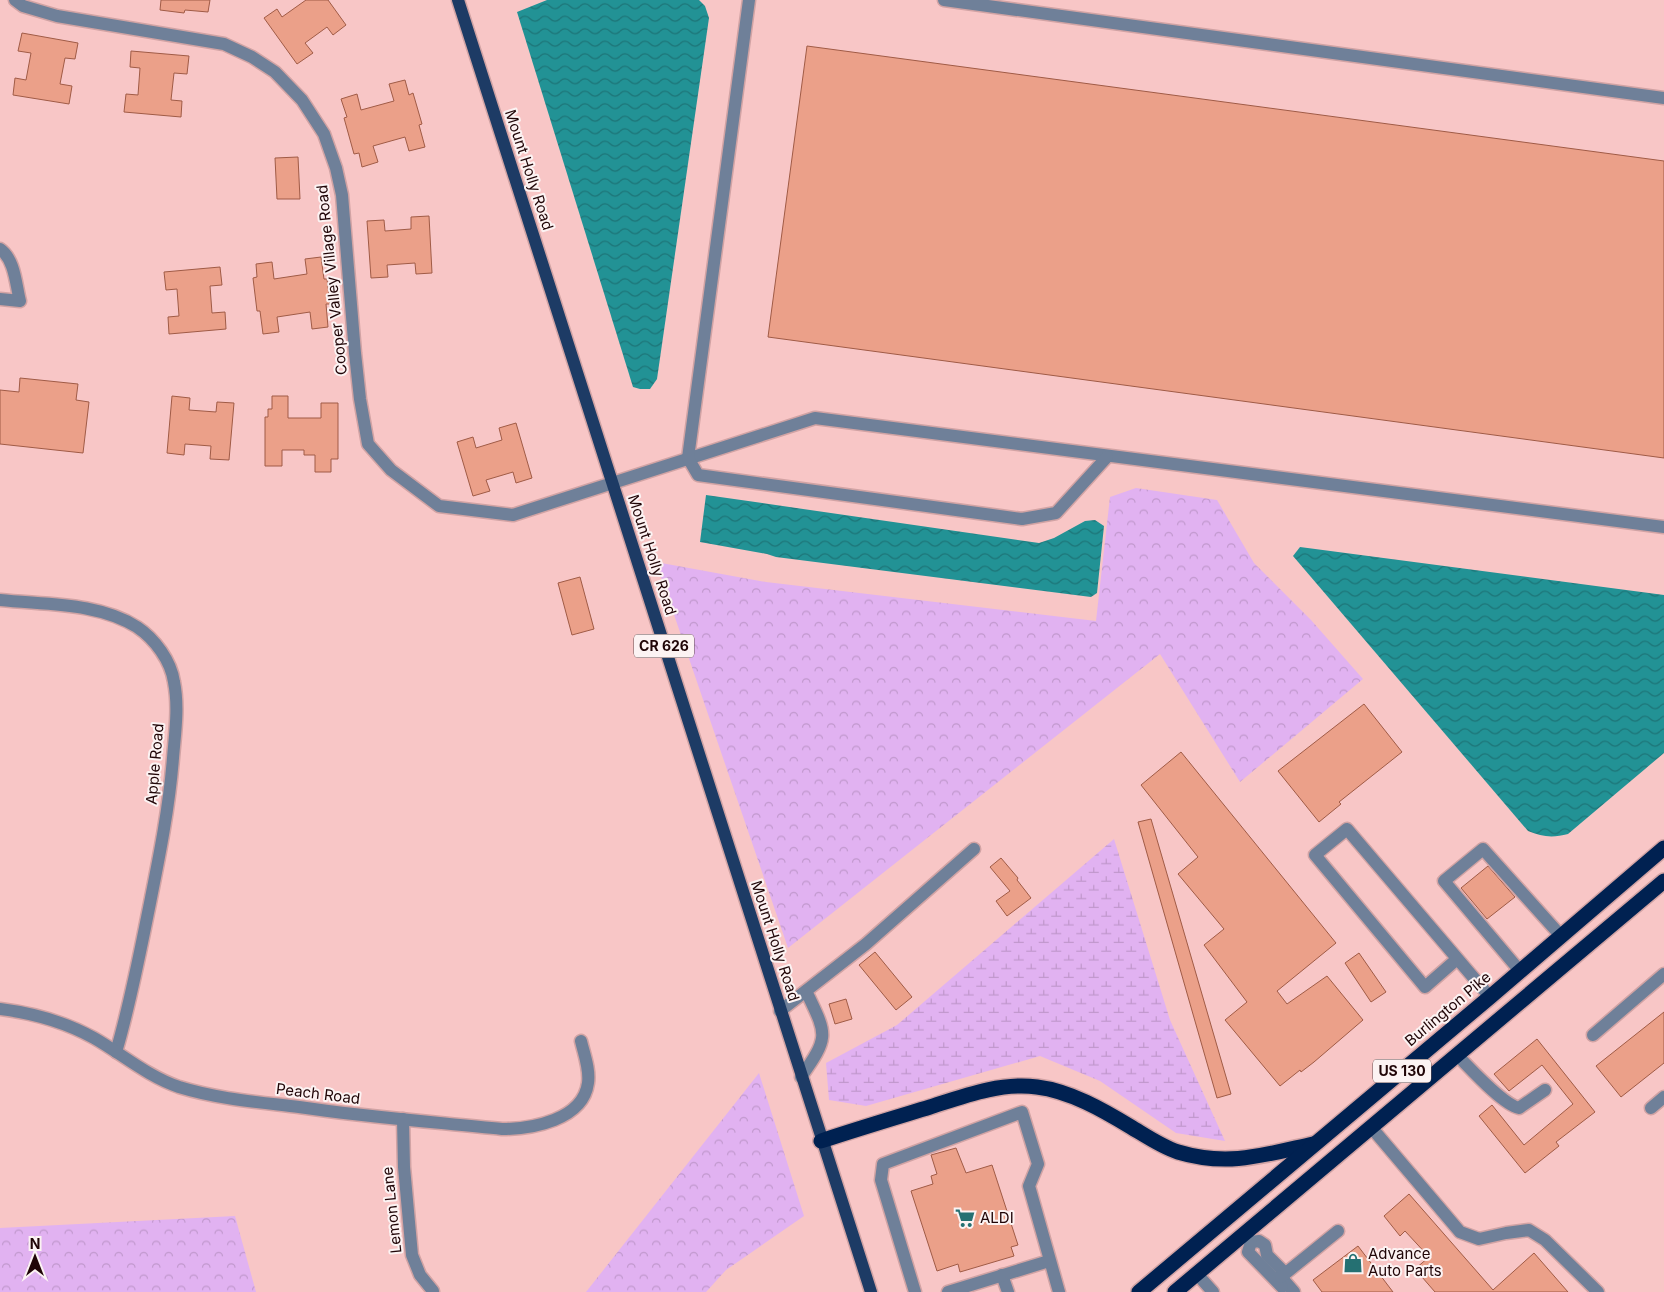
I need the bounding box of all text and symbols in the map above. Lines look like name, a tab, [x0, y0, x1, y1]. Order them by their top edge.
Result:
street label: Mount Holly Road	[501, 107, 558, 233]
street label: Cooper Valley Village Road	[312, 184, 351, 376]
street label: Mount Holly Road	[624, 492, 681, 618]
road number: CR 626	[634, 634, 694, 658]
street label: Apple Road	[141, 723, 168, 805]
street label: Mount Holly Road	[747, 878, 804, 1004]
street label: Burlington Pike	[1401, 967, 1495, 1050]
road number: US 130	[1373, 1060, 1431, 1082]
street label: Peach Road	[275, 1079, 361, 1108]
street label: Lemon Lane	[378, 1166, 405, 1254]
supermarket icon: ALDI	[954, 1207, 976, 1229]
place label: ALDI	[980, 1208, 1014, 1227]
north arrow	[10, 1232, 60, 1282]
text: N	[30, 1235, 40, 1252]
place label: Advance Auto Parts	[1368, 1244, 1442, 1280]
shop icon: Advance Auto Parts	[1342, 1252, 1364, 1274]

